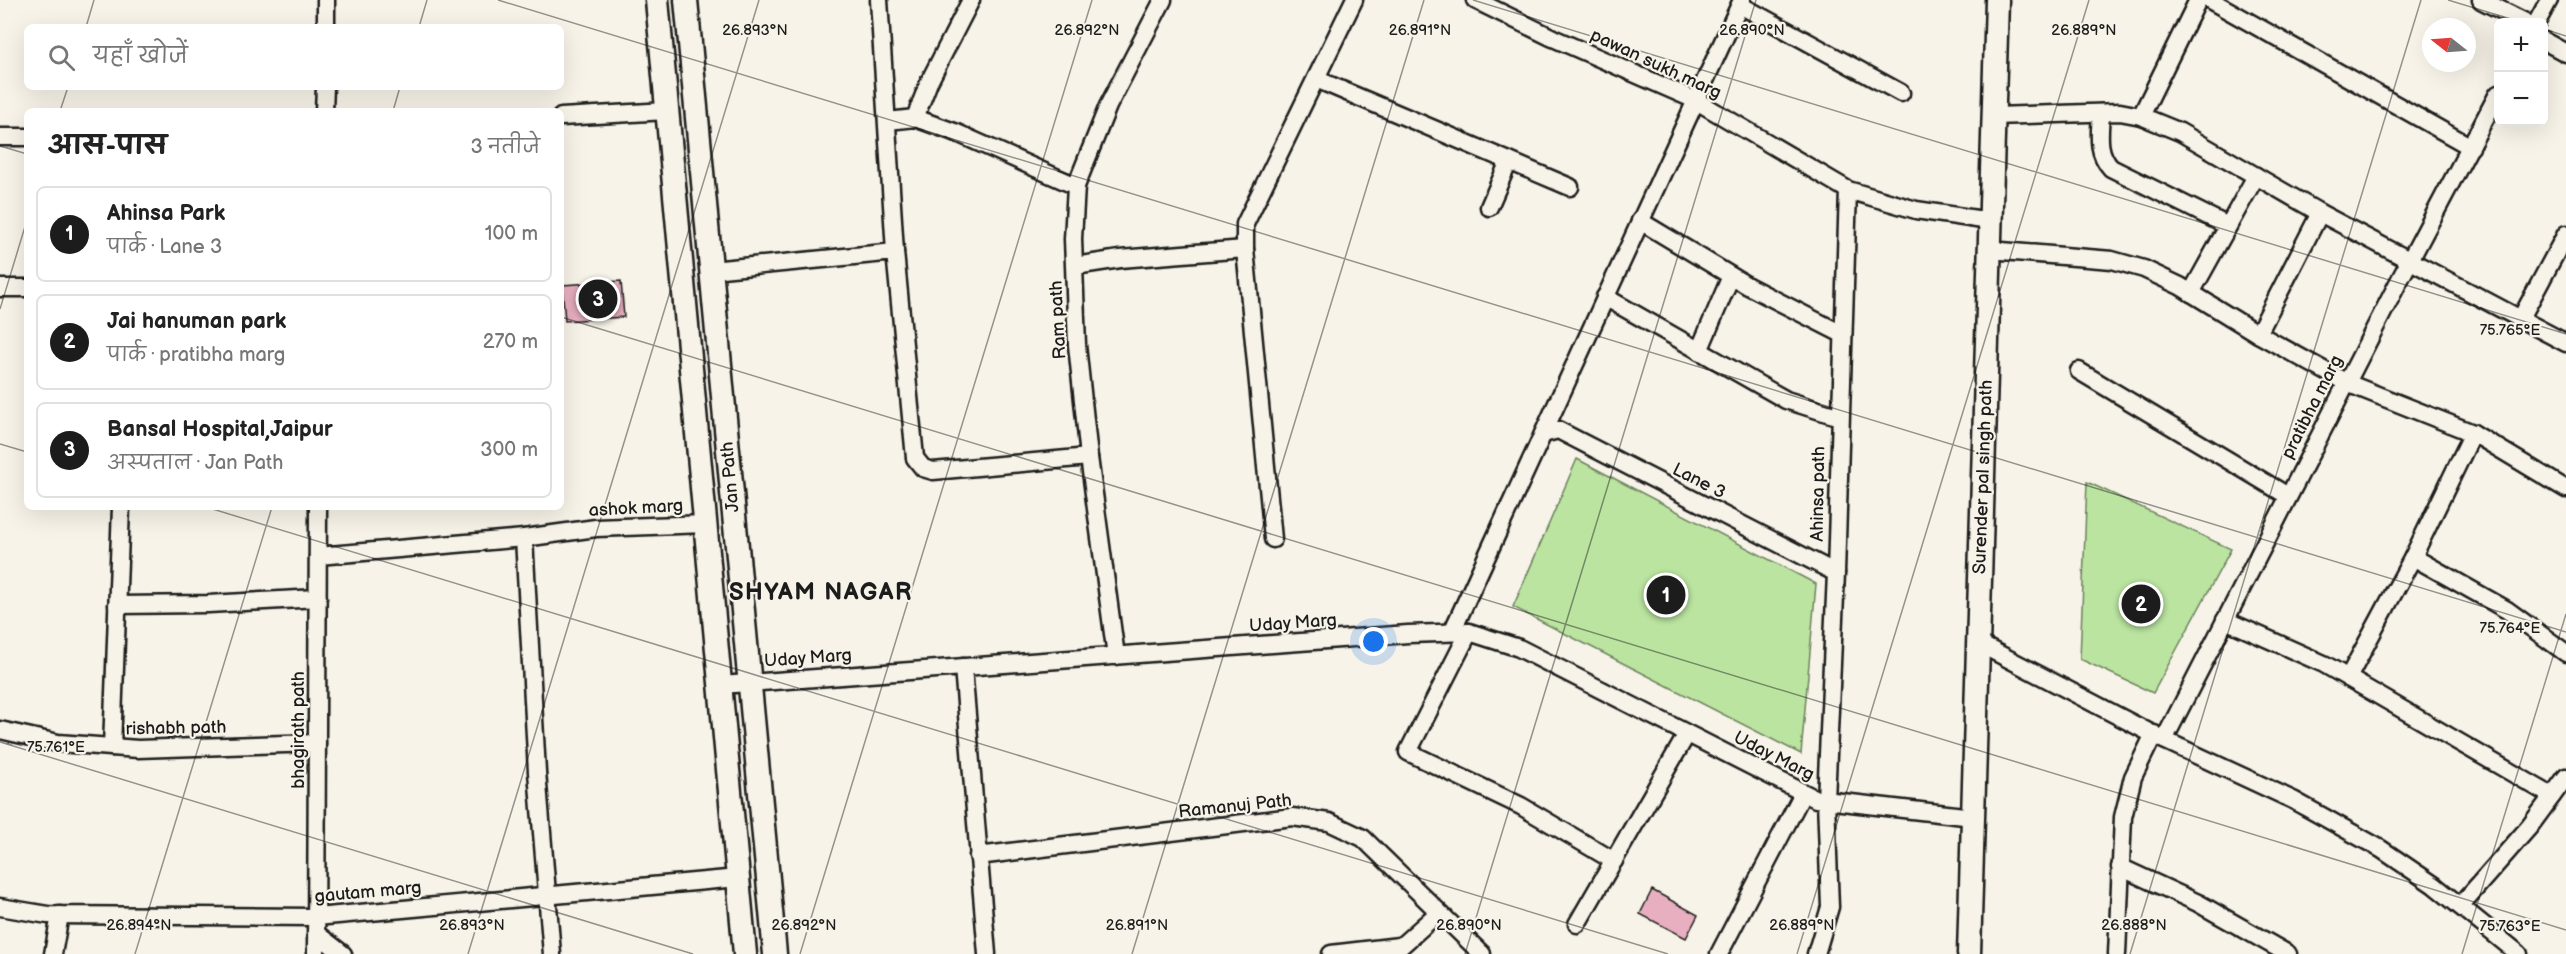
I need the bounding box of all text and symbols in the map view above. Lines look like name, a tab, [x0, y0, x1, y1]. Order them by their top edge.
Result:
north arrow	[2422, 18, 2476, 72]
map controls	[2494, 18, 2548, 126]
button: +	[2494, 18, 2548, 72]
text: 26.893°N	[722, 21, 788, 40]
text: 26.892°N	[1055, 21, 1119, 40]
text: 26.891°N	[1389, 21, 1451, 40]
text: 26.890°N	[1719, 21, 1785, 40]
text: 26.889°N	[2051, 21, 2117, 40]
search box	[24, 24, 564, 90]
street label: pawan sukh marg	[1587, 24, 1725, 104]
icon: search	[45, 41, 78, 74]
text: यहाँ खोजें	[93, 43, 188, 70]
button: −	[2494, 72, 2548, 126]
text: आस-पास	[48, 131, 167, 162]
text: 3 नतीजे	[470, 135, 540, 159]
text: Ahinsa Park	[107, 200, 225, 227]
text: 1	[65, 222, 74, 246]
text: 100 m	[485, 222, 538, 246]
text: पार्क · Lane 3	[107, 235, 222, 259]
pin: 3	[578, 276, 618, 322]
street label: Ram path	[1045, 280, 1071, 360]
text: Jai hanuman park	[107, 308, 286, 335]
text: 75.765°E	[2480, 321, 2540, 340]
text: 2	[64, 330, 75, 354]
text: 270 m	[483, 330, 538, 354]
text: पार्क · pratibha marg	[107, 343, 285, 367]
street label: pratibha marg	[2277, 352, 2347, 462]
street label: Surender pal singh path	[1969, 379, 1997, 574]
text: Bansal Hospital,Jaipur	[107, 416, 333, 443]
text: 3	[64, 438, 75, 462]
text: 300 m	[480, 438, 538, 462]
street label: Jan Path	[716, 441, 744, 513]
street label: Ahinsa path	[1807, 446, 1829, 542]
text: अस्पताल · Jan Path	[107, 451, 283, 475]
street label: Lane 3	[1669, 459, 1729, 503]
street label: ashok marg	[588, 495, 684, 521]
pin: 1	[1646, 572, 1686, 618]
district label: SHYAM NAGAR	[729, 578, 913, 607]
pin: 2	[2122, 582, 2160, 626]
street label: Uday Marg	[1248, 609, 1338, 637]
text: 75.764°E	[2480, 619, 2540, 638]
your location	[1359, 627, 1388, 656]
street label: Uday Marg	[763, 644, 853, 672]
street label: bhagirath path	[288, 671, 309, 789]
street label: rishabh path	[125, 717, 227, 739]
street label: Uday Marg	[1730, 727, 1818, 785]
text: 75.761°E	[27, 738, 85, 757]
street label: Ramanuj Path	[1177, 790, 1293, 822]
street label: gautam marg	[314, 877, 422, 907]
text: 26.894°N	[106, 916, 172, 935]
text: 26.893°N	[439, 916, 505, 935]
text: 26.892°N	[772, 916, 836, 935]
text: 26.891°N	[1106, 916, 1168, 935]
text: 26.890°N	[1436, 916, 1502, 935]
text: 26.889°N	[1769, 916, 1835, 935]
text: 26.888°N	[2101, 916, 2167, 935]
text: 75.763°E	[2479, 917, 2541, 936]

